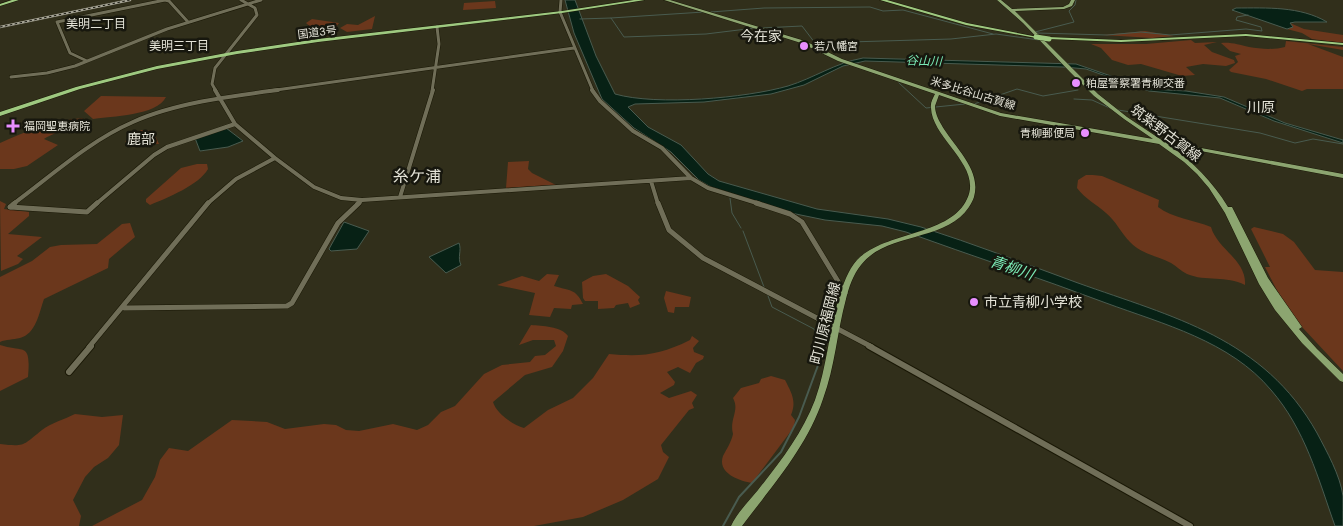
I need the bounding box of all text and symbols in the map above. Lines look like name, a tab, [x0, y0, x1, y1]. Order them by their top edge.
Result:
district label: 美明二丁目	[66, 16, 126, 32]
street label: 国道3号	[297, 23, 337, 41]
district label: 今在家	[740, 27, 782, 45]
district label: 美明三丁目	[149, 38, 209, 54]
place label: 若八幡宮	[814, 39, 858, 53]
marker: 若八幡宮	[798, 40, 810, 52]
water label: 谷山川	[906, 52, 944, 70]
street label: 米多比谷山古賀線	[929, 73, 1017, 113]
place label: 粕屋警察署青柳交番	[1086, 76, 1185, 90]
marker: 粕屋警察署青柳交番	[1070, 77, 1082, 89]
district label: 川原	[1247, 98, 1275, 116]
street label: 筑紫野古賀線	[1127, 101, 1205, 165]
marker: 福岡聖恵病院	[6, 119, 20, 133]
place label: 福岡聖恵病院	[24, 119, 90, 133]
place label: 青柳郵便局	[1020, 126, 1075, 140]
marker: 青柳郵便局	[1079, 127, 1091, 139]
district label: 鹿部	[127, 130, 155, 148]
district label: 糸ケ浦	[393, 166, 441, 187]
water label: 青柳川	[987, 251, 1038, 285]
street label: 町川原福岡線	[806, 280, 844, 366]
place label: 市立青柳小学校	[984, 293, 1082, 311]
marker: 市立青柳小学校	[968, 296, 980, 308]

